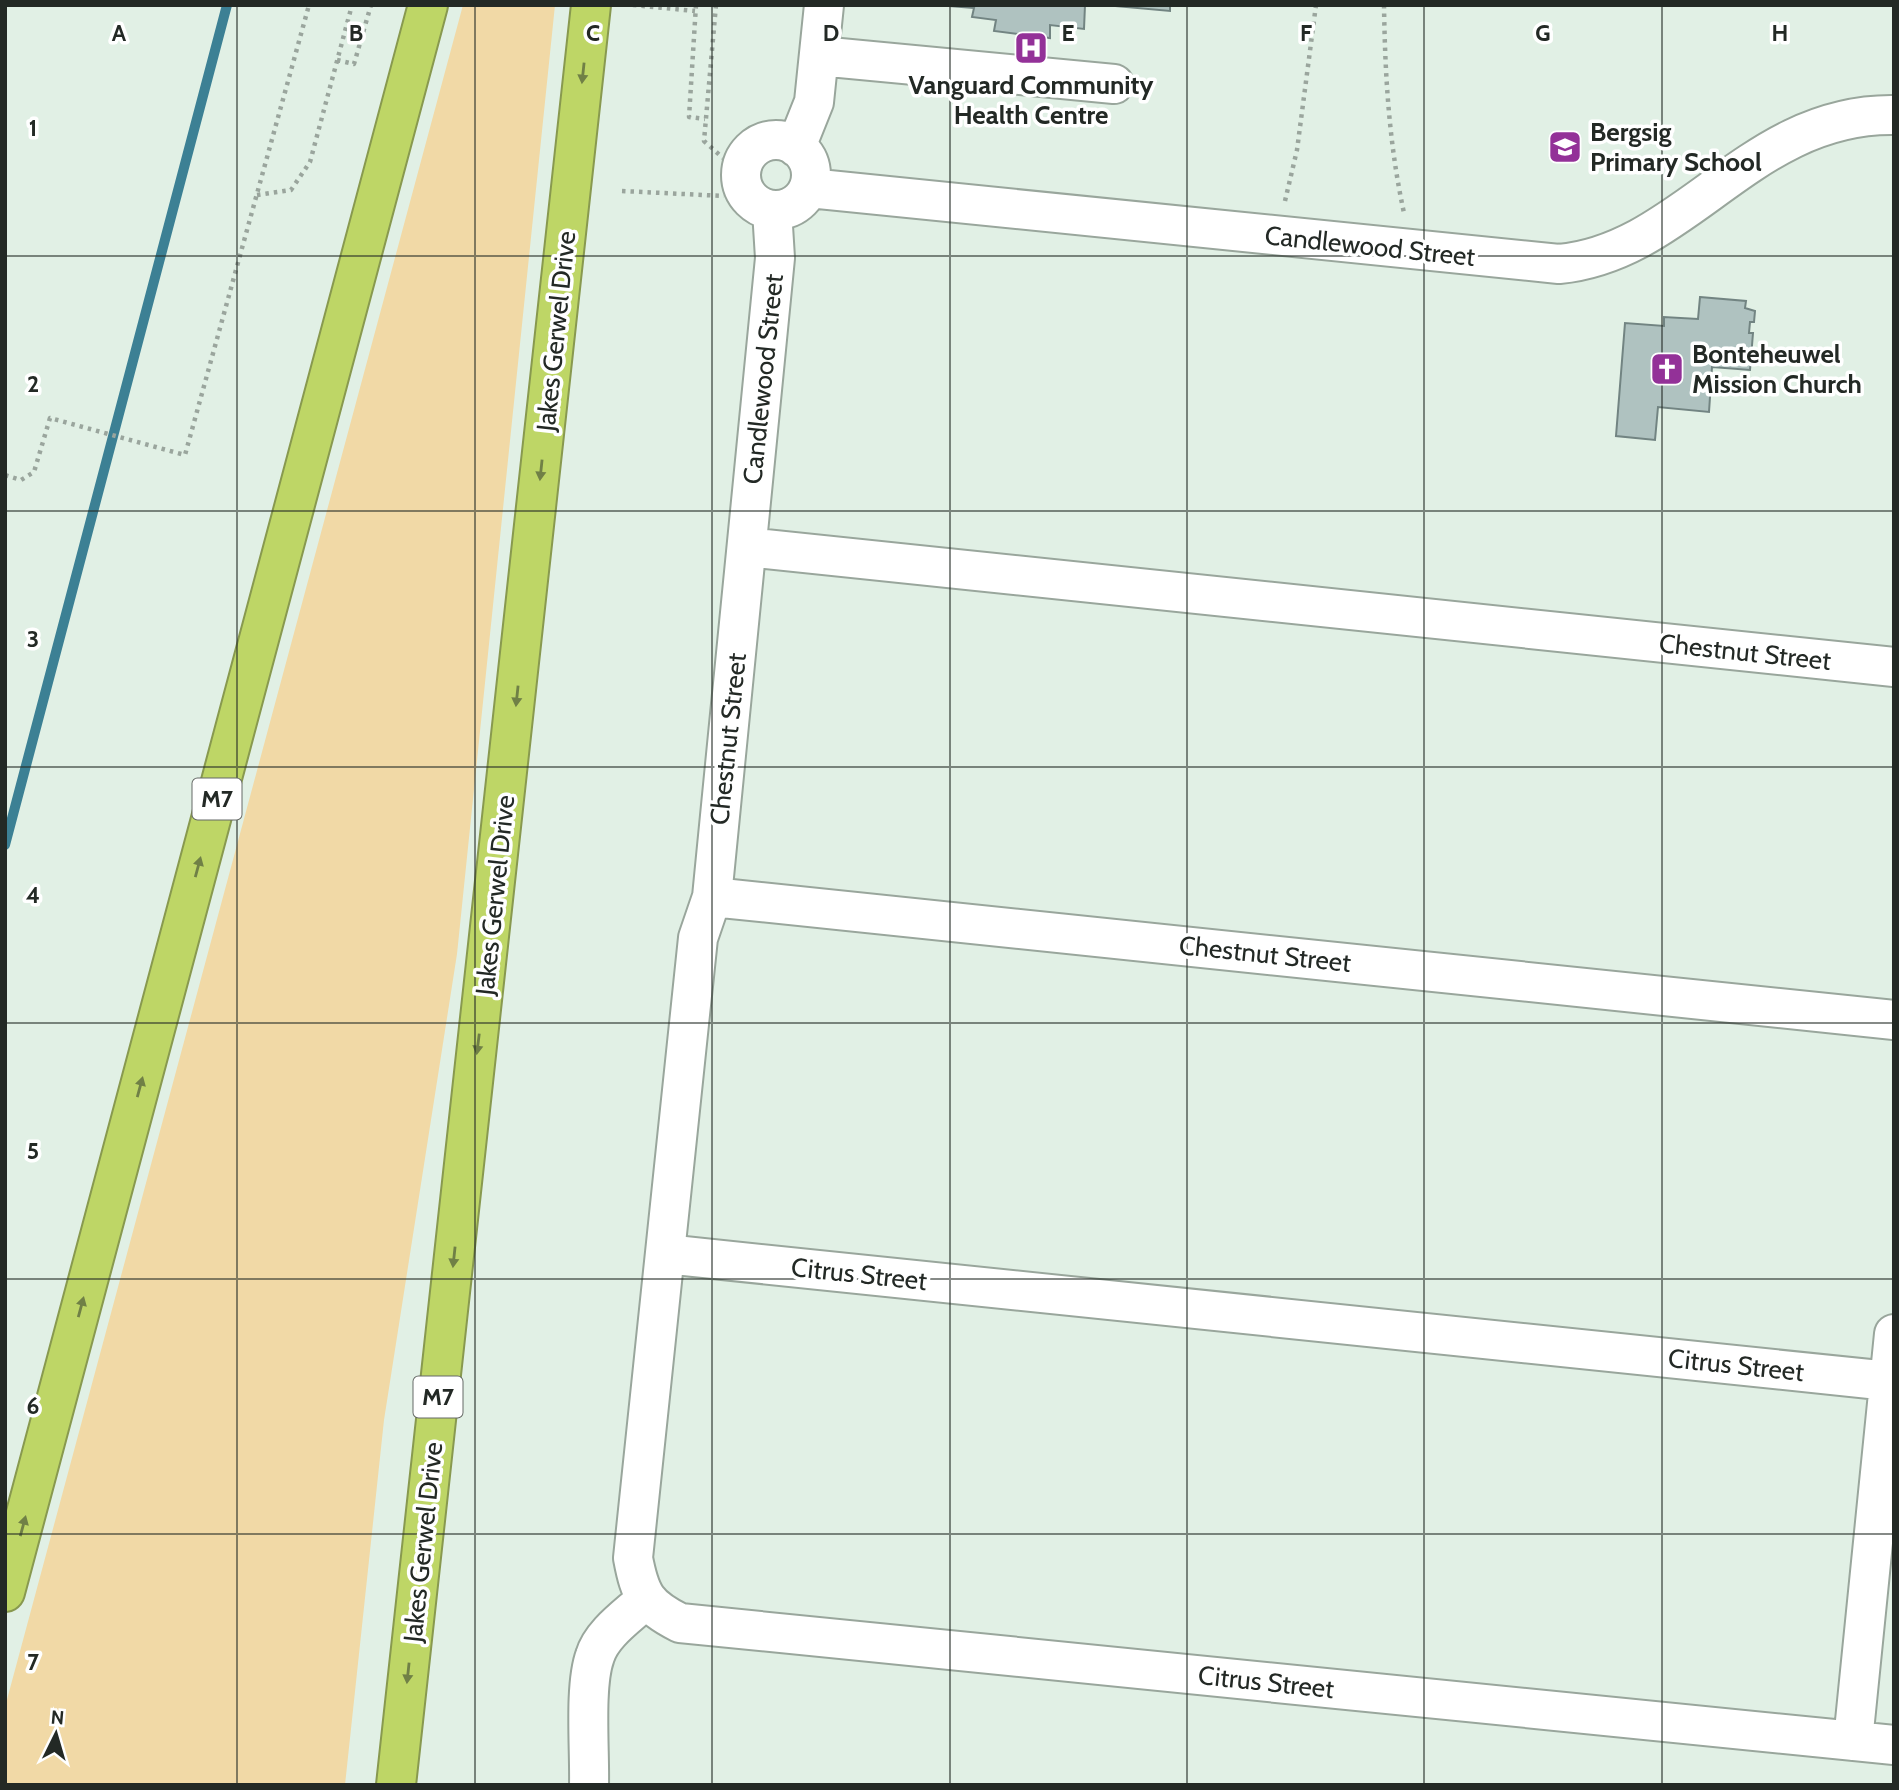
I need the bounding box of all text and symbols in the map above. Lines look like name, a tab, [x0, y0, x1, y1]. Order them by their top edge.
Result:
text: A	[112, 19, 127, 47]
text: B	[349, 19, 363, 47]
text: C	[586, 19, 600, 47]
text: D	[823, 19, 839, 47]
text: E	[1061, 19, 1075, 47]
text: F	[1300, 19, 1312, 47]
text: G	[1535, 19, 1551, 47]
text: H	[1772, 19, 1788, 47]
hospital icon: Vanguard Community Health Centre	[1012, 29, 1050, 67]
one-way arrow	[578, 62, 589, 84]
place label: Vanguard Community Health Centre	[908, 69, 1154, 131]
text: 1	[29, 114, 37, 142]
place label: Bergsig Primary School	[1590, 116, 1762, 178]
school or university icon: Bergsig Primary School	[1546, 128, 1584, 166]
street label: Candlewood Street	[1263, 219, 1477, 273]
street label: Jakes Gerwel Drive	[529, 229, 582, 434]
street label: Candlewood Street	[736, 272, 790, 486]
place label: Bonteheuwel Mission Church	[1692, 338, 1862, 400]
church icon: Bonteheuwel Mission Church	[1648, 350, 1686, 388]
text: 2	[27, 370, 39, 398]
one-way arrow	[535, 459, 546, 481]
text: 3	[27, 625, 39, 653]
street label: Chestnut Street	[1658, 627, 1833, 677]
street label: Chestnut Street	[703, 651, 753, 826]
one-way arrow	[511, 685, 522, 707]
road number: M7	[192, 778, 242, 820]
street label: Jakes Gerwel Drive	[468, 793, 521, 998]
one-way arrow	[194, 856, 204, 877]
text: 4	[26, 881, 40, 909]
street label: Chestnut Street	[1178, 929, 1353, 979]
one-way arrow	[473, 1033, 484, 1055]
one-way arrow	[135, 1076, 146, 1098]
text: 5	[27, 1137, 39, 1165]
one-way arrow	[448, 1246, 459, 1268]
street label: Citrus Street	[790, 1251, 929, 1297]
one-way arrow	[76, 1295, 87, 1317]
street label: Citrus Street	[1667, 1342, 1806, 1388]
road number: M7	[414, 1377, 462, 1418]
text: 6	[27, 1392, 39, 1420]
street label: Jakes Gerwel Drive	[396, 1440, 449, 1645]
one-way arrow	[18, 1515, 29, 1537]
text: 7	[27, 1648, 39, 1676]
street label: Citrus Street	[1197, 1659, 1336, 1705]
one-way arrow	[403, 1663, 414, 1685]
north arrow	[21, 1699, 91, 1769]
text: N	[50, 1706, 65, 1730]

